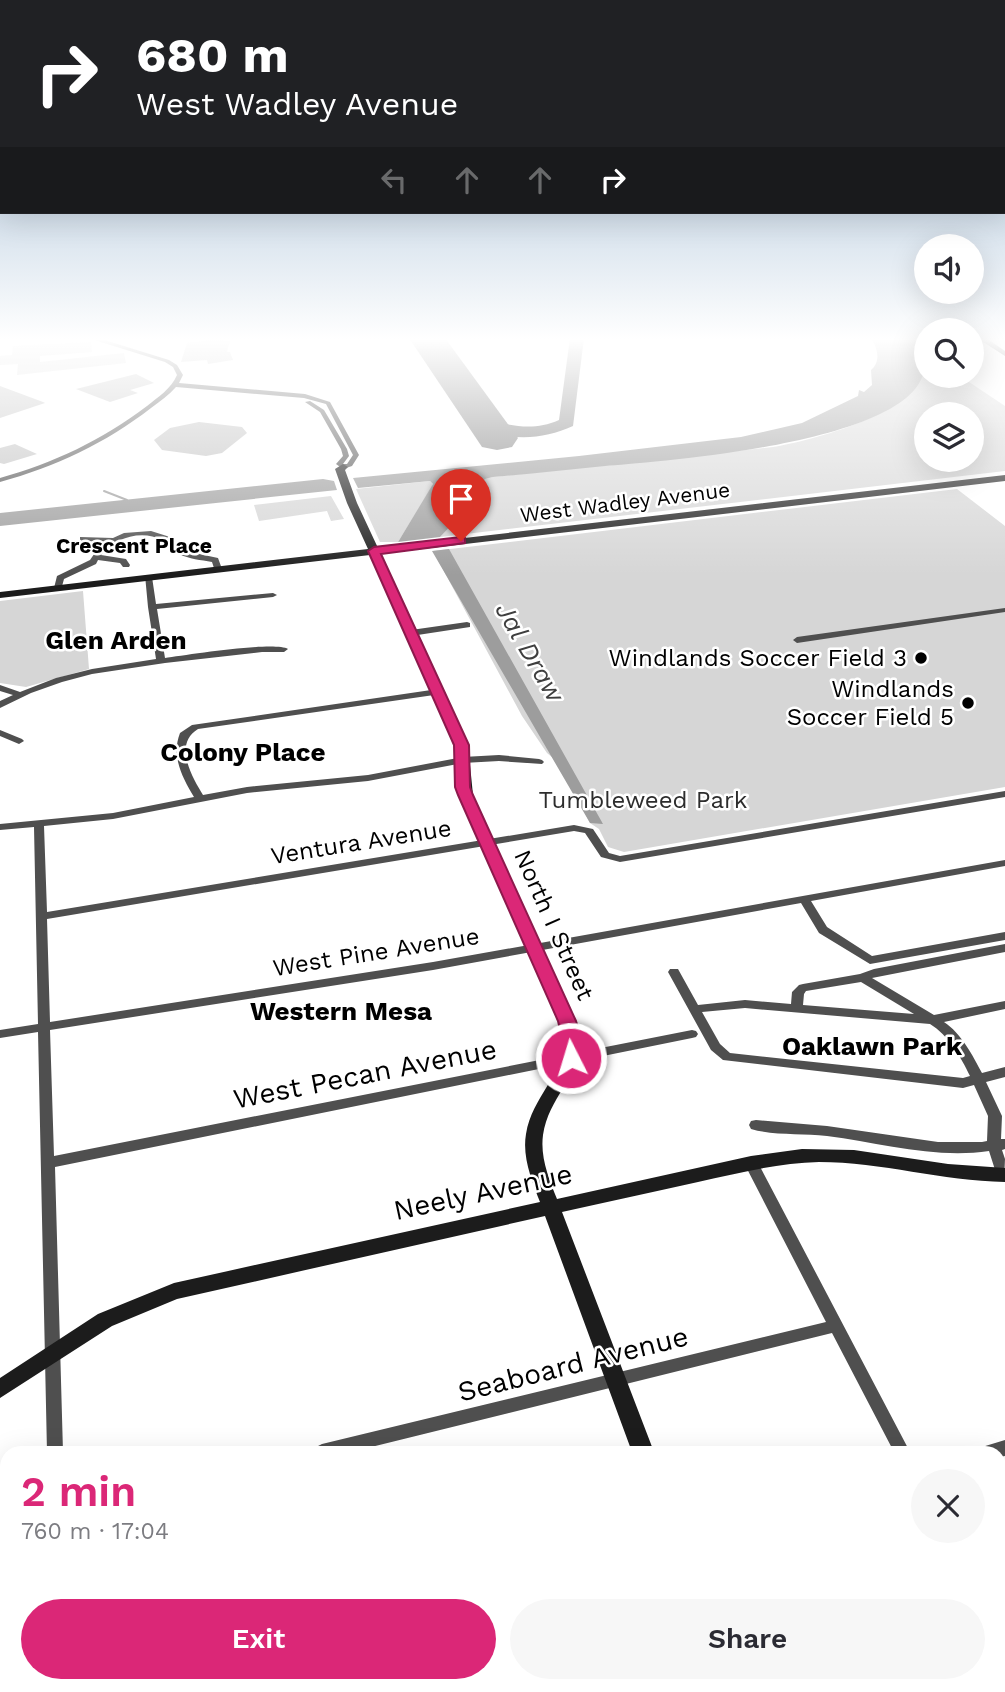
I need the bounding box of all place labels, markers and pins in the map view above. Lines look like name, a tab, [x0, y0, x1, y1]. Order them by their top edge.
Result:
pin	[431, 469, 491, 541]
place label: Windlands Soccer Field 3	[609, 644, 907, 672]
marker: Windlands Soccer Field 3	[913, 650, 929, 666]
place label: Windlands Soccer Field 5	[787, 675, 954, 731]
marker: Windlands Soccer Field 5	[960, 695, 976, 711]

